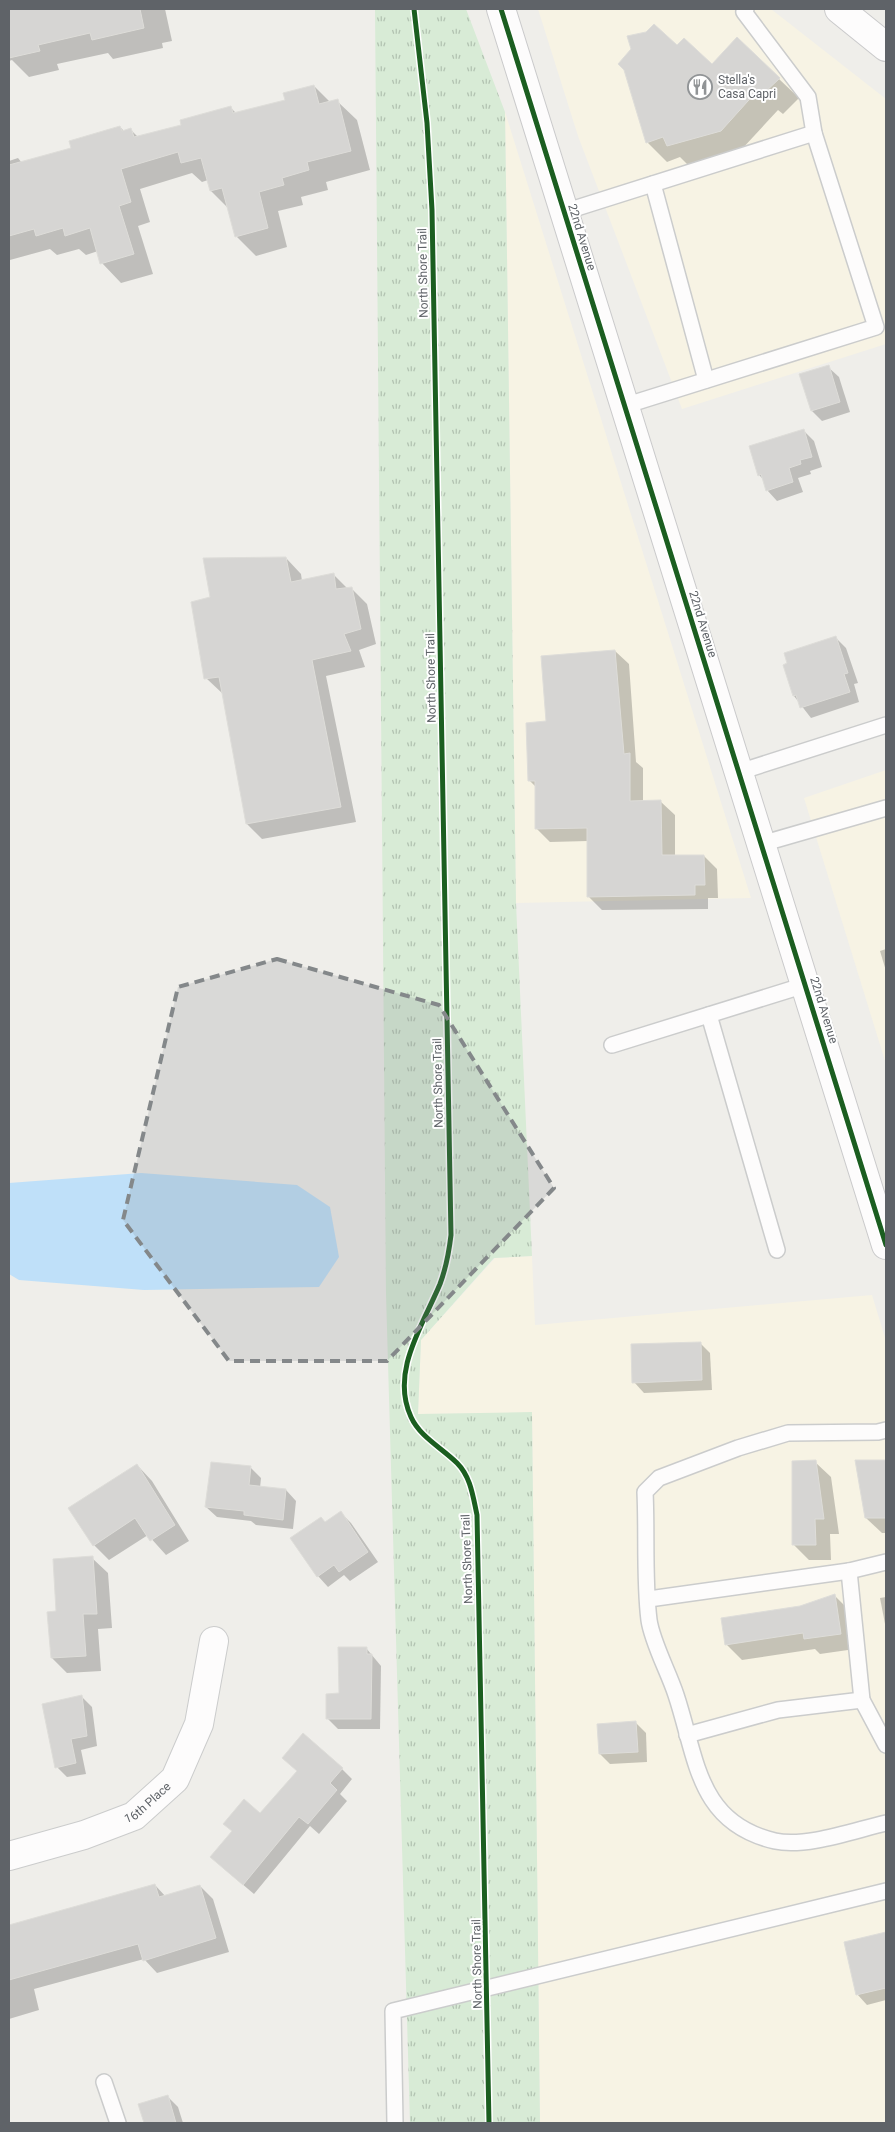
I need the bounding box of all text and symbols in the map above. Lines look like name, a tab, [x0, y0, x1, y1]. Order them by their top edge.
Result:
place label: Stella's Casa Capri	[718, 73, 776, 101]
restaurant icon: Stella's Casa Capri	[687, 74, 713, 100]
street label: 22nd Avenue	[565, 202, 599, 272]
street label: North Shore Trail	[415, 228, 431, 318]
street label: 22nd Avenue	[686, 589, 720, 659]
street label: North Shore Trail	[423, 633, 439, 723]
street label: 22nd Avenue	[807, 975, 841, 1045]
street label: North Shore Trail	[430, 1038, 446, 1128]
street label: North Shore Trail	[458, 1514, 476, 1604]
street label: 16th Place	[122, 1779, 174, 1826]
street label: North Shore Trail	[469, 1919, 485, 2009]

